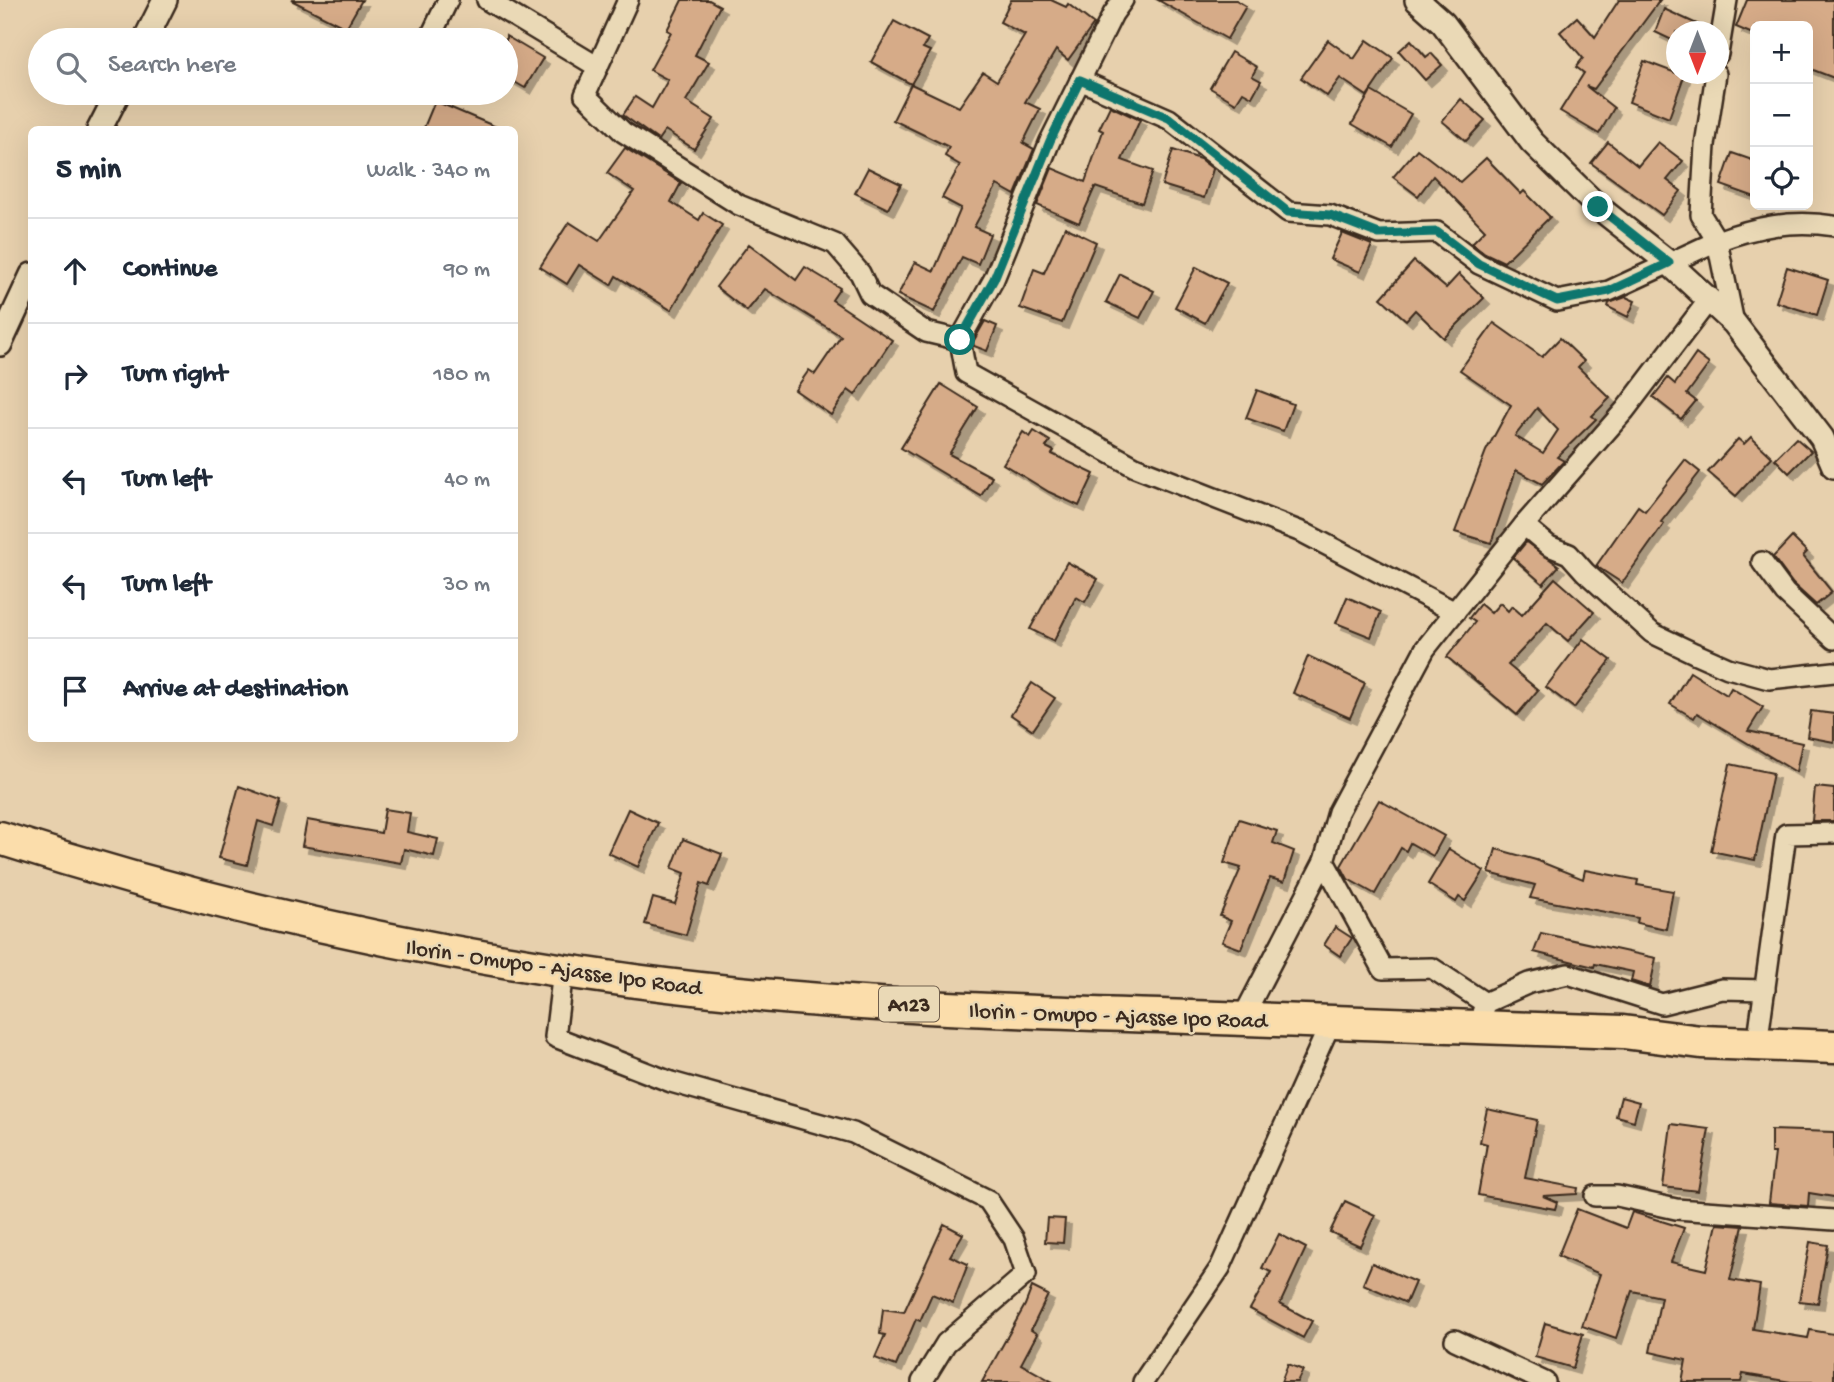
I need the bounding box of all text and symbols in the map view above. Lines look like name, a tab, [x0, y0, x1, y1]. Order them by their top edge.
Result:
north arrow	[1666, 21, 1729, 84]
map controls	[1750, 21, 1813, 210]
button: +	[1750, 21, 1813, 84]
search box	[28, 28, 518, 105]
icon: search	[52, 48, 90, 86]
text: Search here	[108, 51, 236, 82]
button: −	[1750, 84, 1813, 147]
button: locate	[1750, 147, 1813, 210]
text: 5 min	[56, 154, 121, 189]
text: Walk · 340 m	[367, 158, 490, 185]
route end	[1582, 191, 1613, 222]
icon: ahead	[56, 252, 94, 290]
text: Continue	[123, 255, 217, 286]
text: 90 m	[444, 257, 490, 284]
route start	[944, 324, 975, 355]
icon: right	[56, 357, 94, 395]
text: Turn right	[123, 360, 227, 391]
text: 180 m	[433, 362, 490, 389]
icon: left	[56, 462, 94, 500]
text: Turn left	[123, 465, 211, 496]
text: 40 m	[444, 467, 490, 494]
icon: left	[56, 567, 94, 605]
text: Turn left	[123, 570, 211, 601]
text: 30 m	[443, 572, 490, 599]
icon: arrive	[56, 672, 94, 710]
text: Arrive at destination	[123, 675, 348, 706]
street label: Ilorin - Omupo - Ajasse Ipo Road	[404, 935, 705, 1004]
road number: A123	[879, 986, 939, 1021]
street label: Ilorin - Omupo - Ajasse Ipo Road	[968, 999, 1269, 1036]

